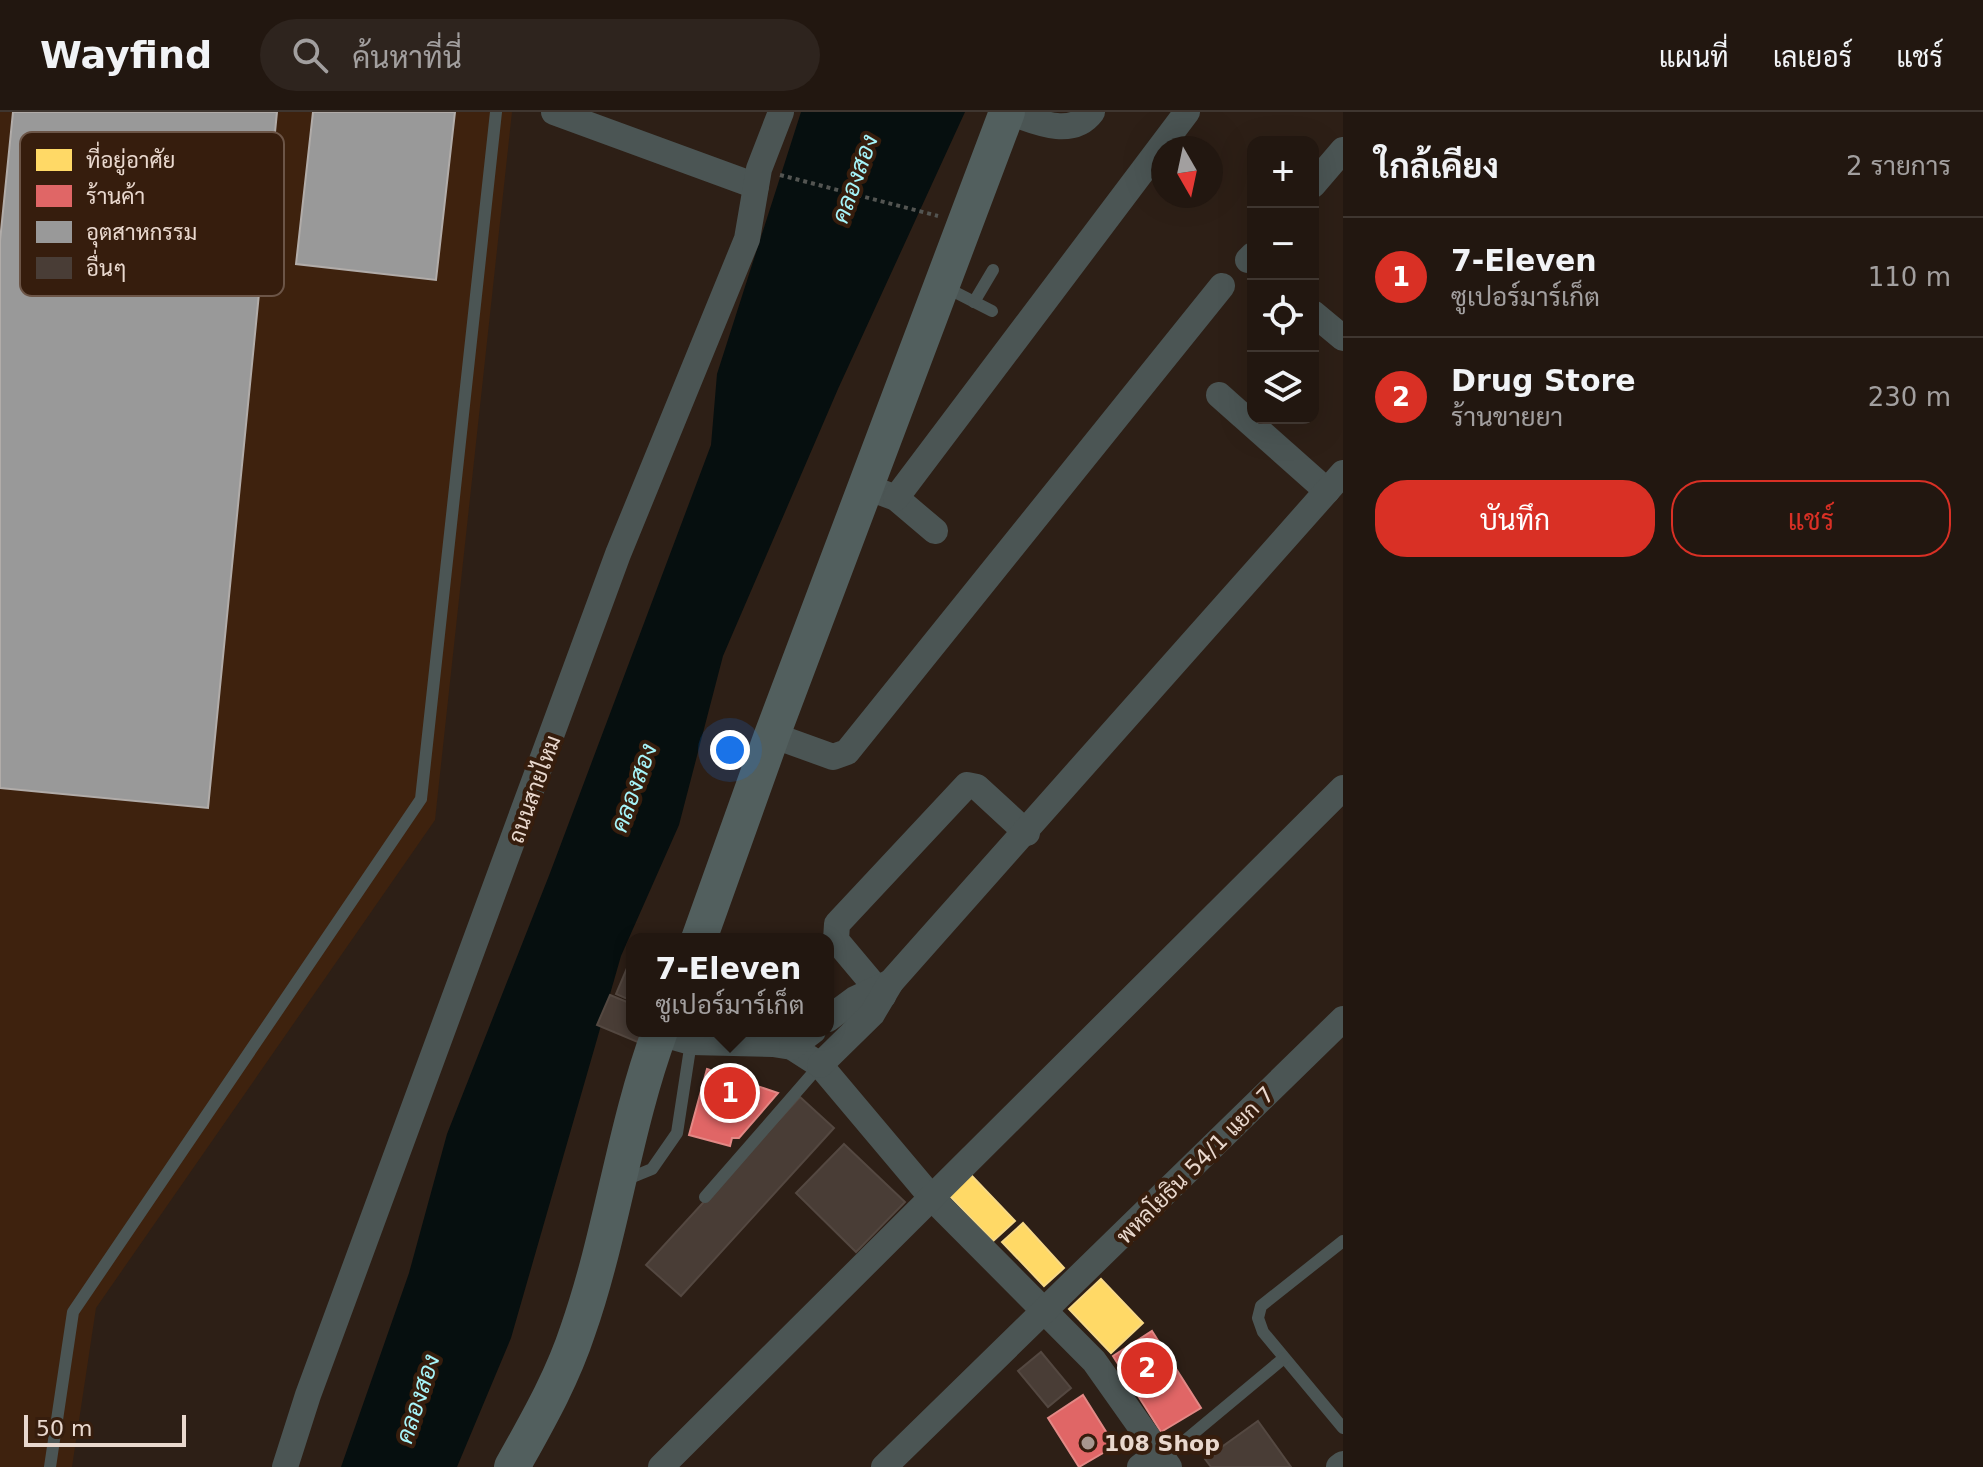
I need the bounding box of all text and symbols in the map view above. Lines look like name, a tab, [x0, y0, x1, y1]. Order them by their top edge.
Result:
search box	[260, 19, 820, 91]
text: Wayfind	[40, 33, 212, 77]
icon: search	[288, 33, 332, 77]
text: ค้นหาที่นี่	[352, 40, 462, 75]
text: แผนที่	[1659, 41, 1729, 74]
text: เลเยอร์	[1773, 41, 1852, 74]
text: แชร์	[1896, 41, 1943, 74]
water label: คลองสอง	[826, 131, 884, 227]
legend	[20, 132, 284, 296]
north arrow	[1151, 136, 1223, 208]
map controls	[1247, 136, 1319, 424]
button: +	[1247, 136, 1319, 208]
text: ที่อยู่อาศัย	[86, 141, 175, 176]
text: ใกล้เคียง	[1375, 146, 1499, 186]
text: 2 รายการ	[1846, 151, 1951, 181]
text: ร้านค้า	[86, 182, 145, 209]
button: −	[1247, 208, 1319, 280]
text: อุตสาหกรรม	[86, 220, 197, 248]
text: 7-Eleven	[1451, 243, 1597, 278]
text: อื่นๆ	[86, 249, 127, 282]
text: 1	[1392, 262, 1410, 292]
text: 110 m	[1868, 262, 1951, 292]
button: locate	[1247, 280, 1319, 352]
text: ซูเปอร์มาร์เก็ต	[1451, 282, 1600, 312]
button: layers	[1247, 352, 1319, 424]
text: Drug Store	[1451, 363, 1636, 398]
text: 2	[1392, 382, 1410, 412]
text: 230 m	[1868, 382, 1951, 412]
text: ร้านขายยา	[1451, 402, 1563, 432]
button: บันทึก	[1375, 480, 1655, 557]
button: แชร์	[1671, 480, 1951, 557]
your location	[710, 730, 750, 770]
street label: ถนนสายไหม	[502, 731, 566, 846]
water label: คลองสอง	[605, 740, 663, 836]
popup	[626, 933, 834, 1037]
text: 7-Eleven	[656, 951, 801, 986]
text: ซูเปอร์มาร์เก็ต	[656, 990, 804, 1020]
pin: 1	[704, 1063, 756, 1123]
street label: พหลโยธิน 54/1 แยก 7	[1110, 1080, 1279, 1249]
pin: 2	[1121, 1338, 1173, 1398]
water label: คลองสอง	[390, 1351, 446, 1447]
scale bar	[24, 1411, 186, 1447]
text: 50 m	[36, 1416, 92, 1441]
place label: 108 Shop	[1104, 1431, 1220, 1456]
marker: 108 Shop	[1079, 1434, 1097, 1452]

